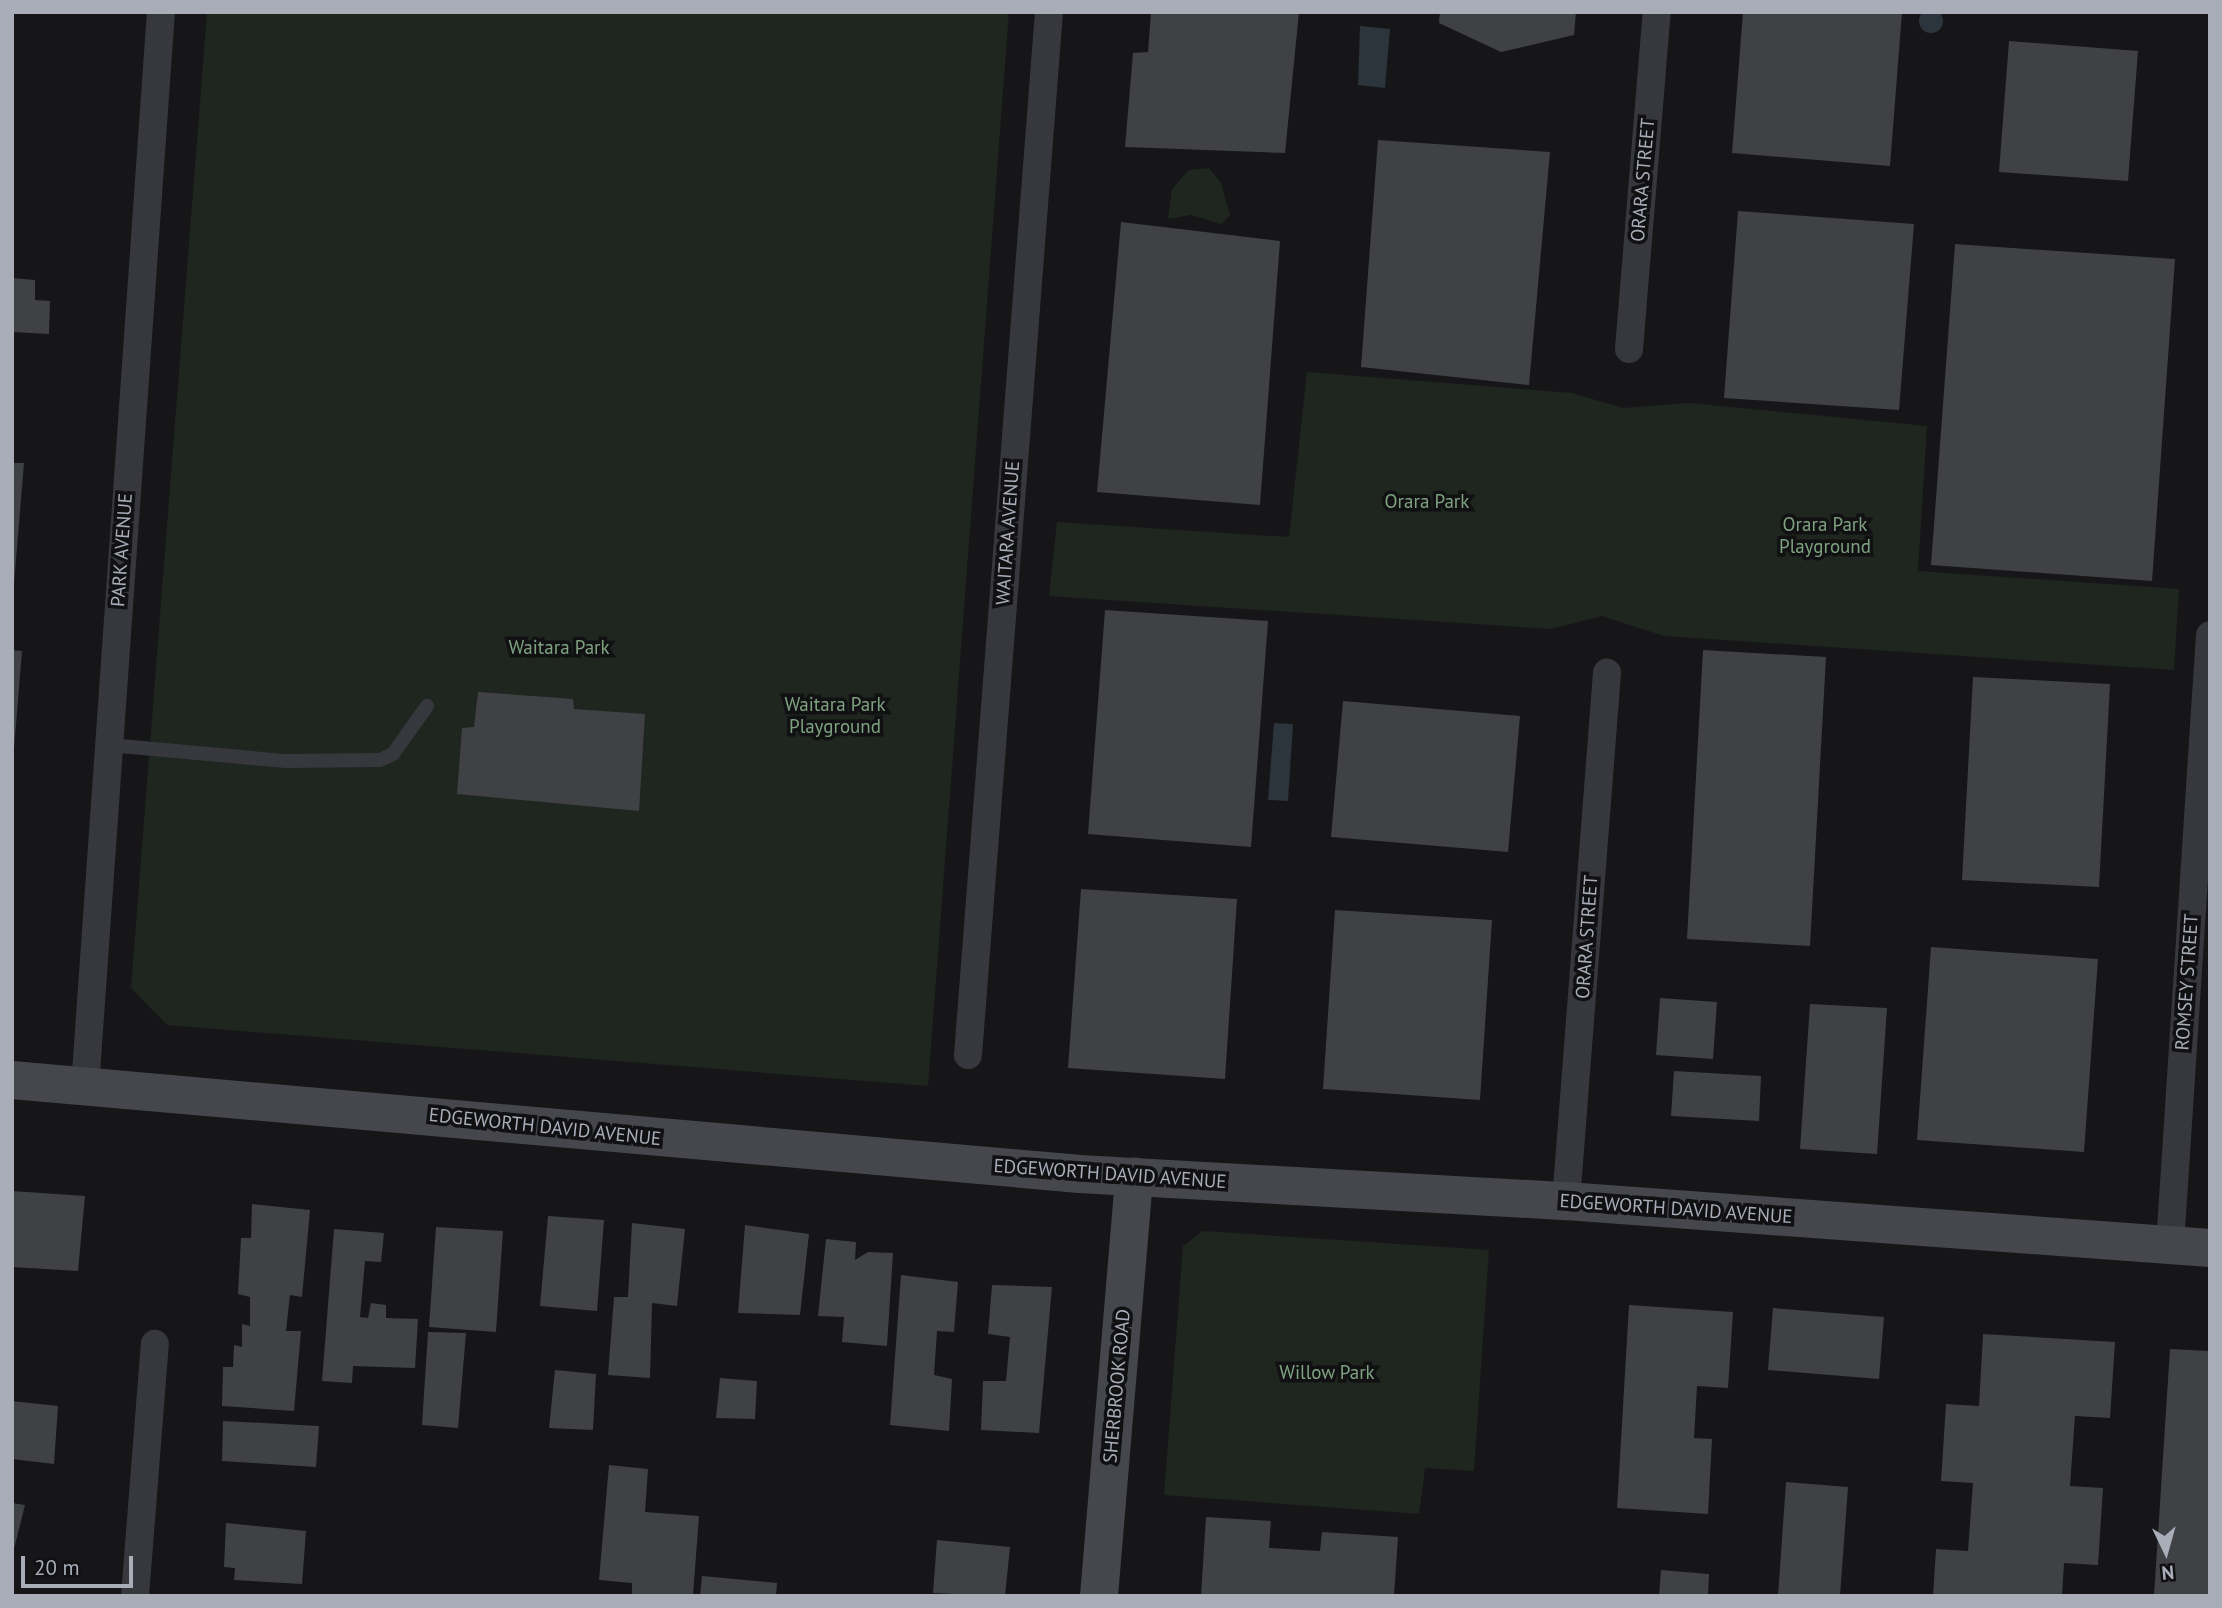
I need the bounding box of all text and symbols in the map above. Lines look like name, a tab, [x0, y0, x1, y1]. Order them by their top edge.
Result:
street label: ORARA STREET	[1626, 117, 1660, 243]
street label: WAITARA AVENUE	[992, 459, 1024, 607]
park label: Orara Park	[1385, 491, 1469, 513]
street label: PARK AVENUE	[107, 492, 137, 608]
park label: Orara Park Playground	[1779, 514, 1871, 558]
park label: Waitara Park	[508, 637, 610, 659]
park label: Waitara Park Playground	[784, 694, 886, 738]
street label: ORARA STREET	[1571, 874, 1603, 1000]
street label: ROMSEY STREET	[2171, 913, 2203, 1051]
street label: EDGEWORTH DAVID AVENUE	[427, 1103, 663, 1151]
street label: EDGEWORTH DAVID AVENUE	[993, 1154, 1227, 1194]
street label: EDGEWORTH DAVID AVENUE	[1559, 1189, 1793, 1229]
street label: SHERBROOK ROAD	[1099, 1308, 1135, 1464]
park label: Willow Park	[1279, 1362, 1375, 1384]
north arrow	[2131, 1517, 2201, 1587]
scale bar	[24, 1542, 136, 1586]
text: 20 m	[34, 1554, 80, 1581]
text: N	[2161, 1560, 2175, 1585]

